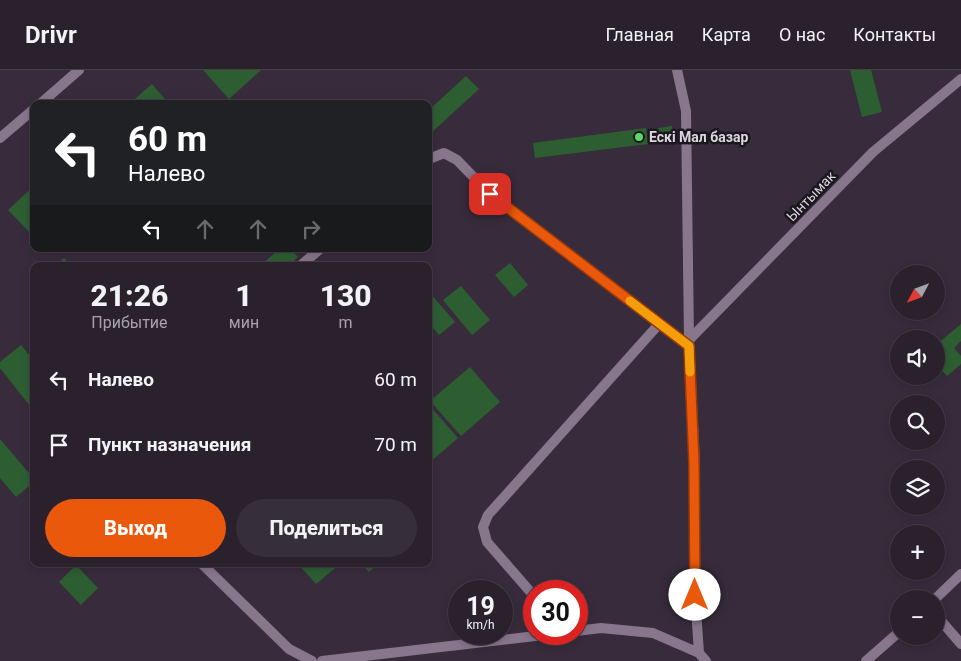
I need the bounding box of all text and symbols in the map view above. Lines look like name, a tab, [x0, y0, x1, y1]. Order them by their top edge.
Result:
text: Drivr	[25, 21, 77, 49]
text: Главная	[605, 24, 674, 45]
text: Карта	[702, 24, 751, 45]
text: О нас	[779, 24, 825, 45]
text: Контакты	[853, 24, 936, 45]
text: 60 m	[128, 119, 207, 160]
icon: left	[45, 120, 110, 185]
place label: Ескі Мал базар	[649, 129, 748, 145]
marker: Ескі Мал базар	[633, 131, 645, 143]
text: Налево	[128, 161, 205, 186]
street label: Ынтымак	[783, 167, 839, 224]
pin	[469, 173, 511, 215]
icon: arrive	[476, 180, 504, 208]
icon: left	[138, 215, 166, 243]
icon: ahead	[191, 215, 219, 243]
icon: ahead	[244, 215, 272, 243]
icon: right	[297, 215, 325, 243]
north arrow	[890, 265, 945, 320]
map controls	[890, 265, 945, 645]
text: 21:26	[90, 278, 168, 313]
text: 1	[235, 278, 253, 313]
text: 130	[320, 278, 372, 313]
text: Прибытие	[91, 313, 168, 332]
text: мин	[229, 313, 259, 332]
text: m	[339, 313, 353, 332]
button: sound	[890, 330, 945, 385]
icon: left	[45, 366, 73, 394]
text: Налево	[88, 368, 154, 391]
text: 60 m	[374, 368, 417, 391]
button: search	[890, 395, 945, 450]
icon: arrive	[45, 431, 73, 459]
text: Пункт назначения	[88, 433, 251, 456]
text: 70 m	[374, 433, 417, 456]
button: layers	[890, 460, 945, 515]
button: Выход	[45, 499, 226, 557]
button: Поделиться	[236, 499, 417, 557]
button: +	[890, 525, 945, 580]
position arrow	[668, 568, 720, 620]
speed limit sign: 30	[523, 580, 588, 645]
button: −	[890, 590, 945, 645]
text: 19	[466, 592, 495, 621]
text: km/h	[466, 618, 495, 632]

